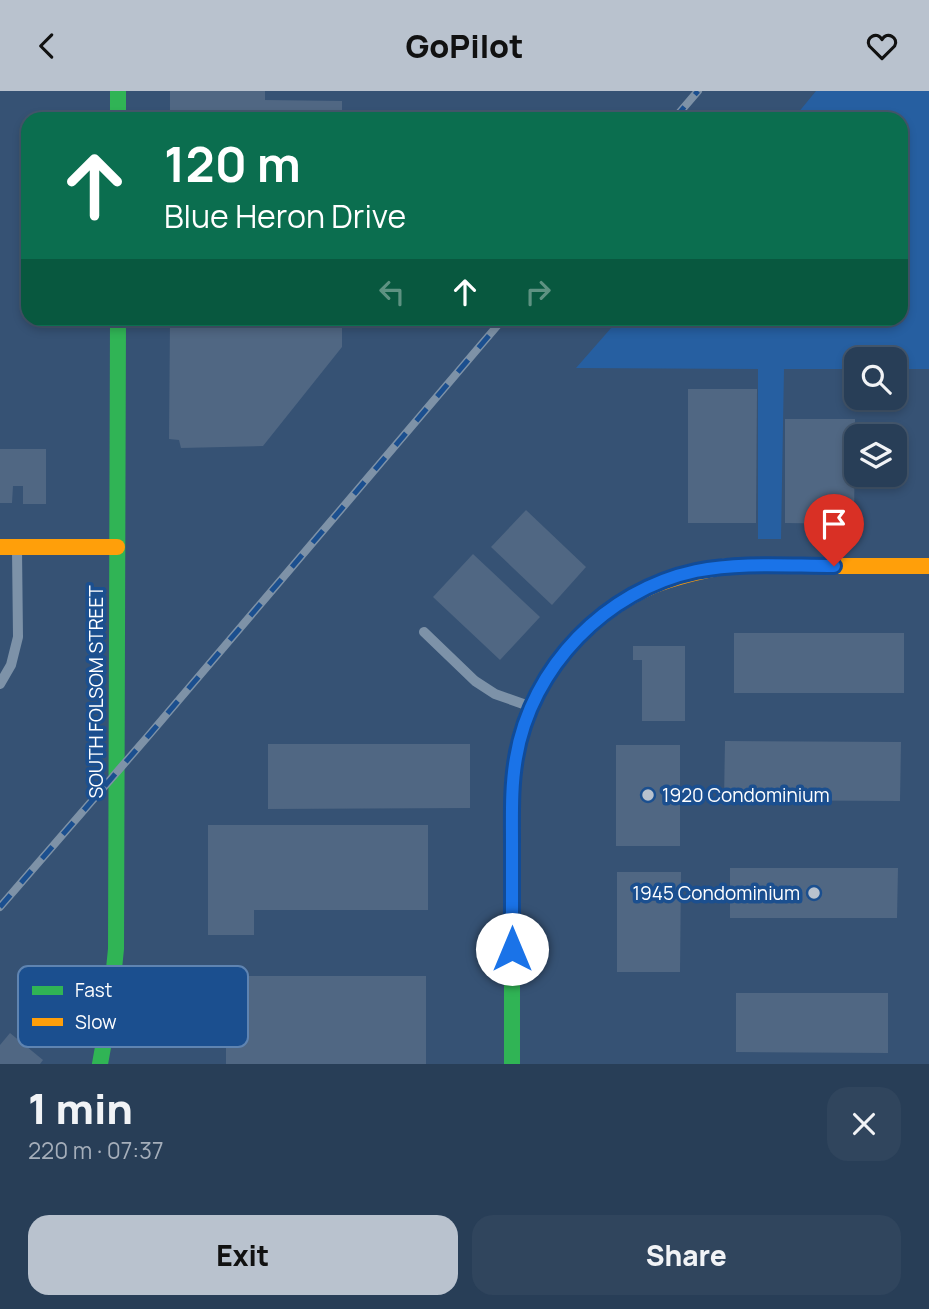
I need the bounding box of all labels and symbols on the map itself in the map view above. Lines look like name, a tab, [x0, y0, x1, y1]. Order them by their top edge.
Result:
pin	[804, 494, 864, 566]
street label: SOUTH FOLSOM STREET	[83, 585, 109, 799]
place label: 1920 Condominium	[662, 782, 830, 808]
marker: 1920 Condominium	[640, 787, 656, 803]
place label: 1945 Condominium	[633, 880, 800, 906]
marker: 1945 Condominium	[806, 885, 822, 901]
position arrow	[475, 912, 549, 986]
legend	[18, 966, 248, 1047]
text: Fast	[75, 977, 112, 1003]
text: Slow	[75, 1009, 117, 1035]

